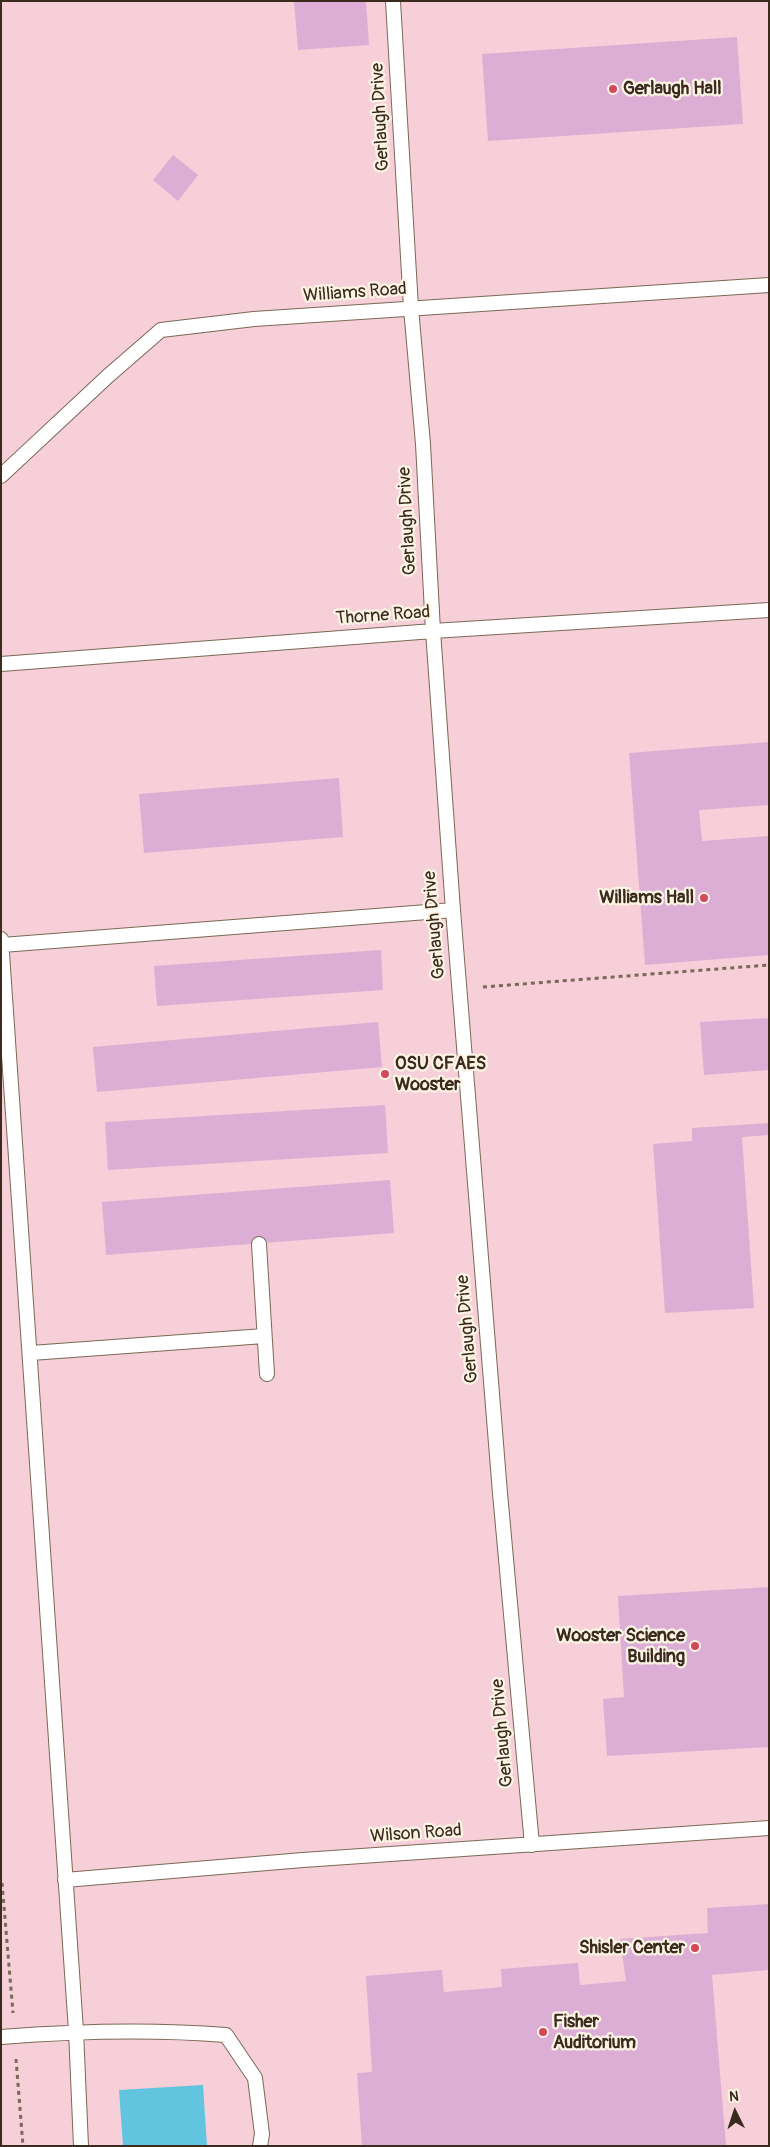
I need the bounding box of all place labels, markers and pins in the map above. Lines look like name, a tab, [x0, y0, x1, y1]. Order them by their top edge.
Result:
place label: Gerlaugh Hall	[623, 78, 721, 100]
marker: Gerlaugh Hall	[607, 83, 619, 95]
place label: Williams Hall	[599, 887, 694, 909]
marker: Williams Hall	[698, 892, 710, 904]
place label: OSU CFAES Wooster	[395, 1053, 486, 1096]
marker: OSU CFAES Wooster	[379, 1068, 391, 1080]
place label: Wooster Science Building	[556, 1625, 685, 1668]
marker: Wooster Science Building	[689, 1640, 701, 1652]
place label: Shisler Center	[579, 1937, 685, 1959]
marker: Shisler Center	[689, 1942, 701, 1954]
place label: Fisher Auditorium	[553, 2011, 636, 2054]
marker: Fisher Auditorium	[537, 2026, 549, 2038]

